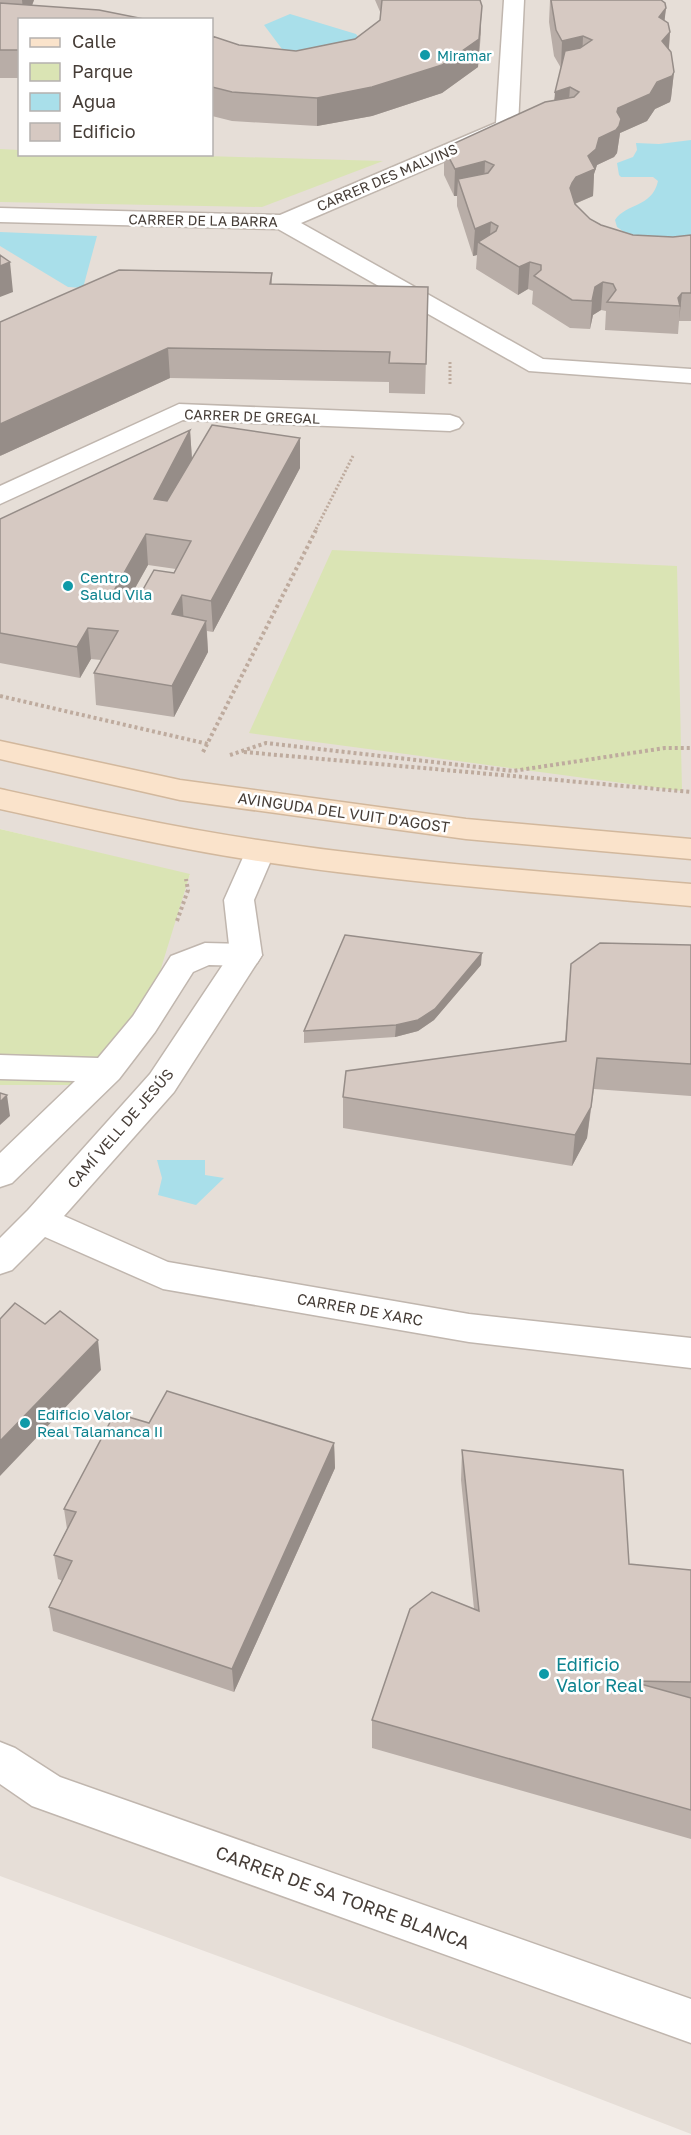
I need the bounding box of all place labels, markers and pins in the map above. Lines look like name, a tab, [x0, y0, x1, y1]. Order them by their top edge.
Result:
place label: Miramar	[437, 47, 492, 64]
marker: Miramar	[418, 48, 432, 62]
place label: Centro Salud Vila	[80, 568, 152, 603]
marker: Centro Salud Vila	[61, 579, 75, 593]
place label: Edificio Valor Real Talamanca II	[37, 1405, 163, 1440]
marker: Edificio Valor Real Talamanca II	[18, 1416, 32, 1430]
place label: Edificio Valor Real	[556, 1653, 644, 1696]
marker: Edificio Valor Real	[537, 1667, 551, 1681]

